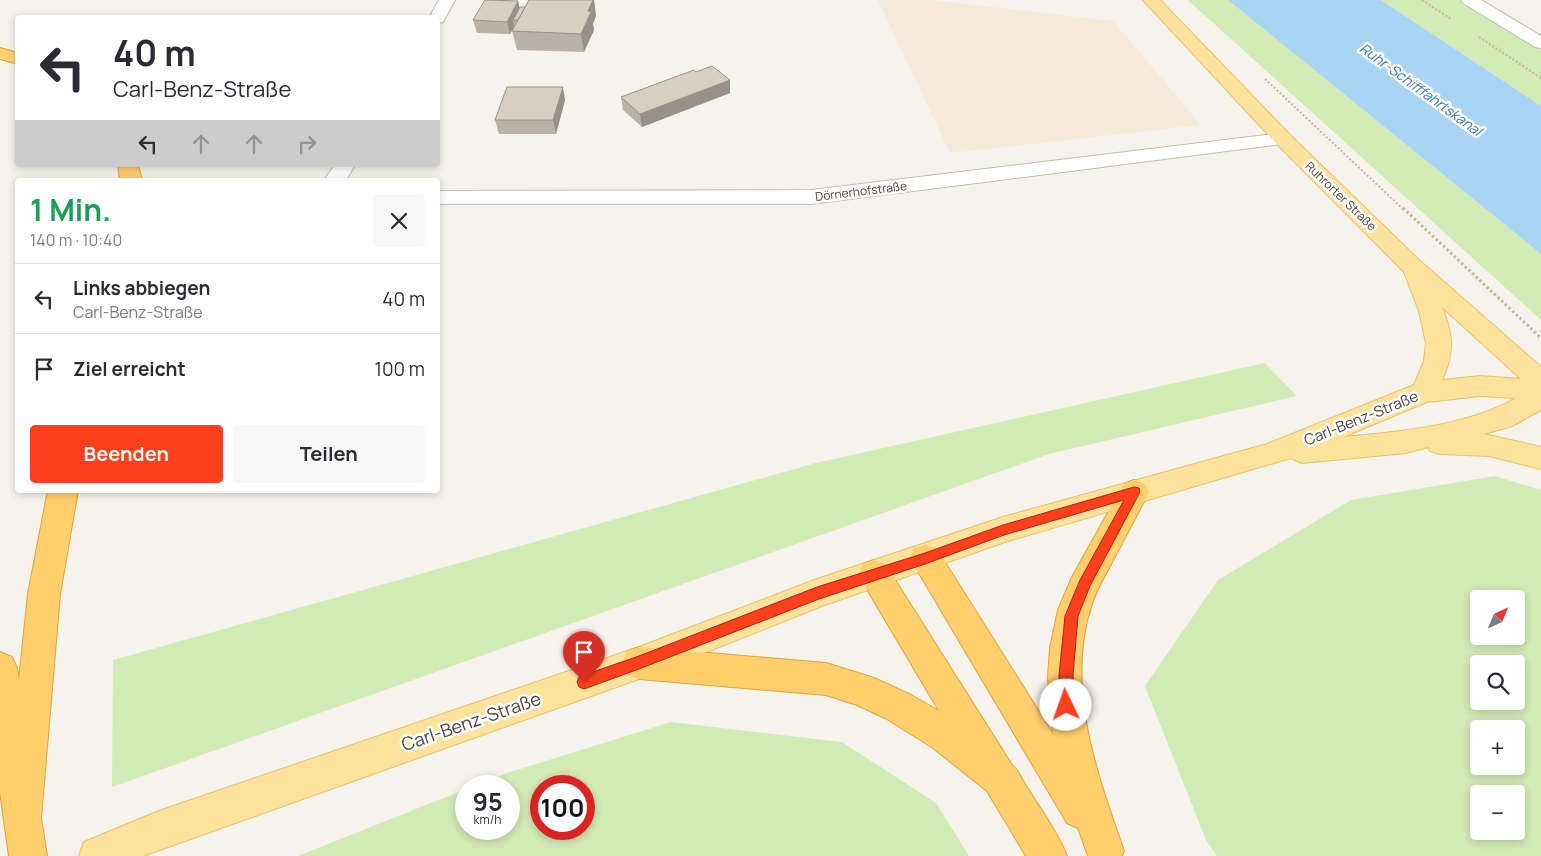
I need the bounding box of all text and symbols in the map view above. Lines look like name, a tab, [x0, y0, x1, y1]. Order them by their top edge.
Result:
text: 40 m	[113, 29, 196, 77]
icon: left	[30, 35, 95, 100]
water label: Ruhr-Schifffahrtskanal	[1356, 38, 1487, 141]
text: Carl-Benz-Straße	[113, 74, 291, 104]
icon: left	[134, 130, 162, 158]
icon: ahead	[187, 130, 215, 158]
icon: ahead	[240, 130, 268, 158]
icon: right	[293, 130, 321, 158]
street label: Ruhrorter Straße	[1302, 158, 1380, 234]
street label: Dörnerhofstraße	[814, 177, 908, 205]
text: 1 Min.	[30, 189, 111, 230]
button: close	[373, 195, 425, 247]
text: 140 m · 10:40	[30, 229, 122, 251]
text: Links abbiegen	[73, 275, 210, 301]
icon: left	[30, 285, 58, 313]
text: 40 m	[382, 286, 425, 312]
text: Carl-Benz-Straße	[73, 301, 203, 323]
icon: arrive	[30, 355, 58, 383]
text: Ziel erreicht	[73, 356, 186, 382]
text: 100 m	[374, 356, 425, 382]
street label: Carl-Benz-Straße	[1301, 385, 1422, 451]
button: Beenden	[30, 425, 223, 483]
button: Teilen	[233, 425, 425, 483]
north arrow	[1470, 590, 1525, 645]
map controls	[1470, 590, 1525, 840]
pin	[563, 631, 605, 682]
icon: arrive	[570, 638, 598, 666]
button: search	[1470, 655, 1525, 710]
position arrow	[1039, 678, 1091, 730]
street label: Carl-Benz-Straße	[398, 686, 544, 756]
button: +	[1470, 720, 1525, 775]
speed limit sign: 100	[530, 775, 595, 840]
text: 95	[472, 784, 503, 819]
button: −	[1470, 785, 1525, 840]
text: km/h	[474, 811, 501, 828]

